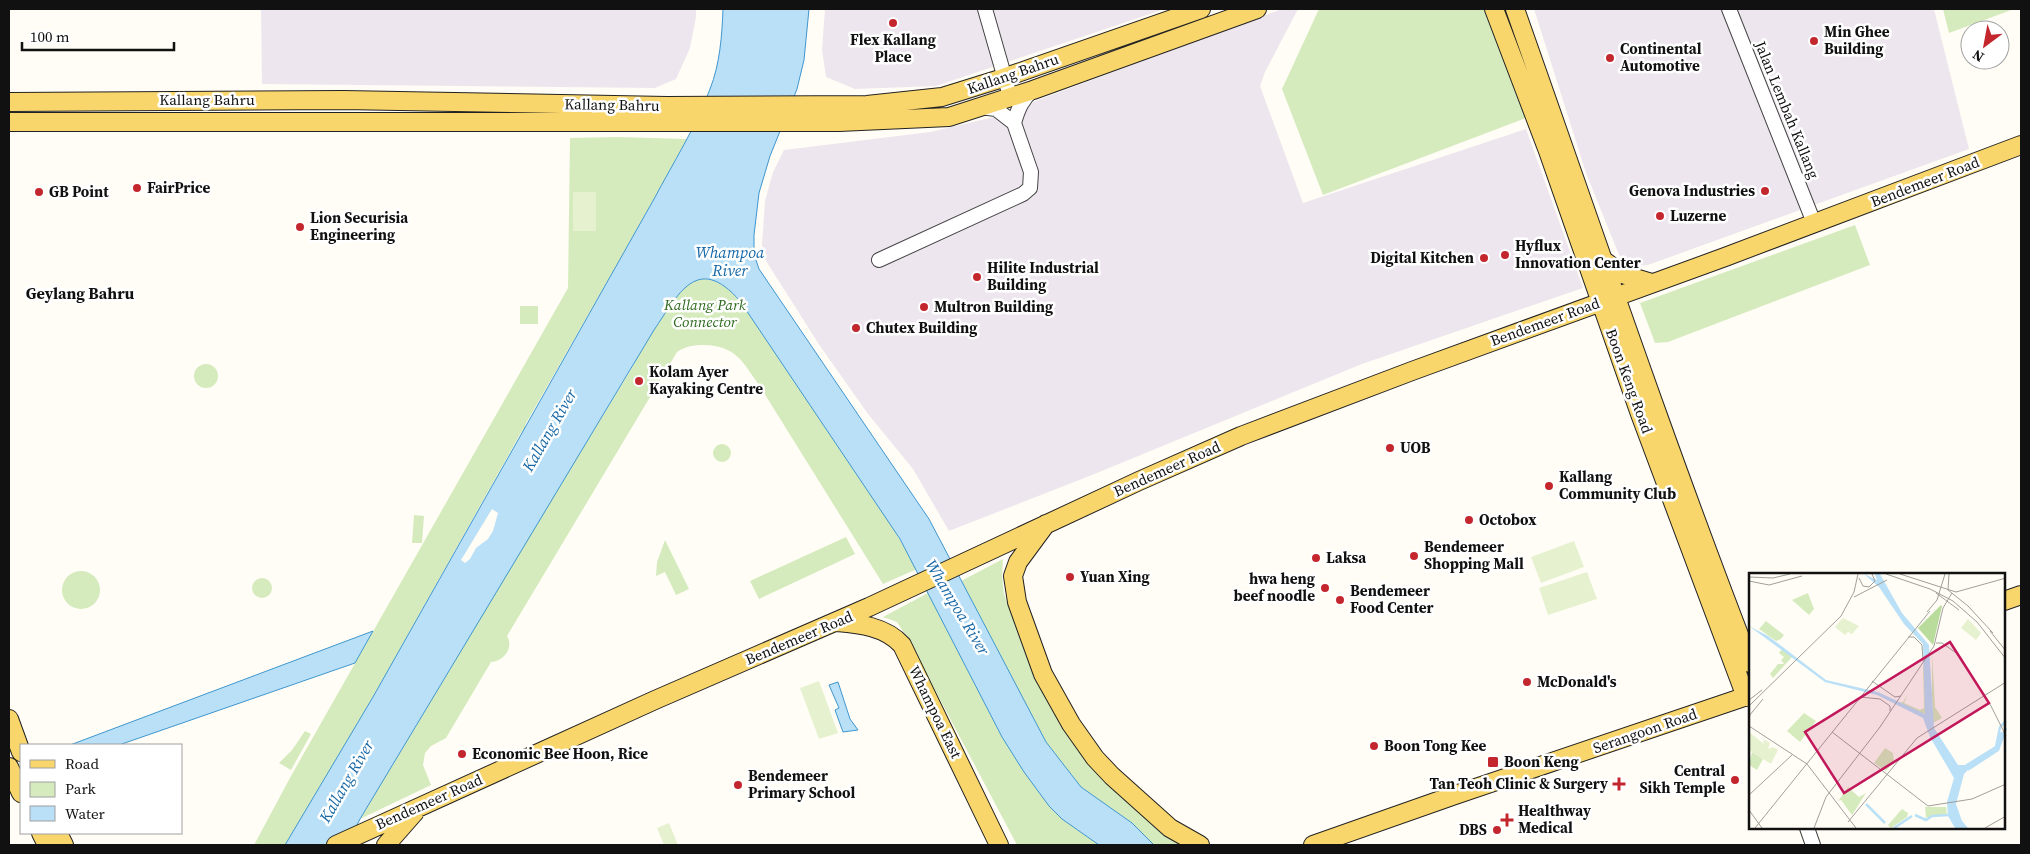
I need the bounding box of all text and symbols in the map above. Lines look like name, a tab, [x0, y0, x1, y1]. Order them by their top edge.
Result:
marker: Flex Kallang Place	[887, 17, 899, 29]
scale bar	[22, 20, 175, 52]
north arrow	[1960, 20, 2010, 70]
place label: Min Ghee Building	[1824, 21, 1890, 59]
text: 100 m	[30, 26, 70, 47]
place label: Flex Kallang Place	[850, 29, 936, 67]
marker: Min Ghee Building	[1808, 35, 1820, 47]
street label: Jalan Lembah Kallang	[1750, 37, 1825, 182]
place label: Continental Automotive	[1620, 38, 1702, 76]
text: N	[1968, 45, 1988, 67]
street label: Kallang Bahru	[964, 48, 1062, 99]
marker: Continental Automotive	[1604, 52, 1616, 64]
street label: Kallang Bahru	[159, 89, 255, 110]
street label: Kallang Bahru	[564, 93, 660, 116]
street label: Bendemeer Road	[1867, 151, 1983, 212]
place label: FairPrice	[147, 177, 211, 198]
place label: Genova Industries	[1629, 180, 1755, 201]
place label: GB Point	[49, 181, 109, 202]
marker: FairPrice	[131, 182, 143, 194]
marker: Genova Industries	[1759, 185, 1771, 197]
marker: GB Point	[33, 186, 45, 198]
place label: Luzerne	[1670, 205, 1727, 226]
place label: Lion Securisia Engineering	[310, 207, 409, 245]
marker: Luzerne	[1654, 210, 1666, 222]
marker: Lion Securisia Engineering	[294, 221, 306, 233]
place label: Hyflux Innovation Center	[1515, 235, 1641, 273]
water label: Whampoa River	[696, 241, 765, 281]
place label: Digital Kitchen	[1370, 247, 1474, 268]
marker: Hyflux Innovation Center	[1499, 249, 1511, 261]
marker: Digital Kitchen	[1478, 252, 1490, 264]
place label: Hilite Industrial Building	[987, 257, 1099, 295]
marker: Hilite Industrial Building	[971, 271, 983, 283]
district label: Geylang Bahru	[26, 282, 135, 304]
street label: Bendemeer Road	[1487, 292, 1603, 351]
park label: Kallang Park Connector	[663, 294, 747, 332]
place label: Multron Building	[934, 296, 1053, 317]
marker: Multron Building	[918, 301, 930, 313]
place label: Chutex Building	[866, 317, 977, 338]
marker: Chutex Building	[850, 322, 862, 334]
street label: Boon Keng Road	[1601, 325, 1658, 437]
place label: Kolam Ayer Kayaking Centre	[649, 361, 763, 399]
marker: Kolam Ayer Kayaking Centre	[633, 375, 645, 387]
water label: Kallang River	[516, 384, 582, 476]
street label: Bendemeer Road	[1110, 435, 1224, 502]
place label: UOB	[1400, 437, 1431, 458]
marker: UOB	[1384, 442, 1396, 454]
place label: Kallang Community Club	[1559, 466, 1676, 504]
marker: Kallang Community Club	[1543, 480, 1555, 492]
place label: Octobox	[1479, 509, 1537, 530]
marker: Octobox	[1463, 514, 1475, 526]
place label: Bendemeer Shopping Mall	[1424, 536, 1524, 574]
place label: Laksa	[1326, 547, 1367, 568]
marker: Bendemeer Shopping Mall	[1408, 550, 1420, 562]
marker: Laksa	[1310, 552, 1322, 564]
water label: Whampoa River	[921, 555, 995, 659]
place label: Yuan Xing	[1080, 566, 1150, 587]
place label: hwa heng beef noodle	[1234, 568, 1315, 606]
marker: Yuan Xing	[1064, 571, 1076, 583]
inset map	[1749, 573, 2005, 829]
place label: Bendemeer Food Center	[1350, 580, 1434, 618]
marker: hwa heng beef noodle	[1319, 582, 1331, 594]
marker: Bendemeer Food Center	[1334, 594, 1346, 606]
street label: Bendemeer Road	[742, 605, 856, 670]
street label: Whampoa East	[904, 662, 967, 762]
place label: McDonald's	[1537, 671, 1617, 692]
marker: McDonald's	[1521, 676, 1533, 688]
street label: Serangoon Road	[1590, 703, 1700, 758]
water label: Kallang River	[313, 735, 379, 827]
place label: Boon Tong Kee	[1384, 735, 1487, 756]
marker: Boon Tong Kee	[1368, 740, 1380, 752]
place label: Economic Bee Hoon, Rice	[472, 743, 648, 764]
legend	[20, 744, 182, 834]
marker: Economic Bee Hoon, Rice	[456, 748, 468, 760]
place label: Boon Keng	[1504, 751, 1579, 772]
text: Road	[65, 753, 99, 774]
marker: Boon Keng	[1486, 755, 1500, 769]
place label: Central Sikh Temple	[1639, 760, 1725, 798]
place label: Bendemeer Primary School	[748, 765, 855, 803]
street label: Bendemeer Road	[372, 768, 486, 835]
place label: Tan Teoh Clinic & Surgery	[1429, 773, 1608, 794]
marker: Central Sikh Temple	[1729, 774, 1741, 786]
marker: Tan Teoh Clinic & Surgery	[1612, 777, 1626, 791]
text: Park	[65, 778, 97, 799]
marker: Bendemeer Primary School	[732, 779, 744, 791]
place label: Healthway Medical	[1518, 800, 1591, 838]
text: Water	[65, 803, 106, 824]
marker: Healthway Medical	[1500, 813, 1514, 827]
place label: DBS	[1459, 819, 1487, 840]
marker: DBS	[1491, 824, 1503, 836]

